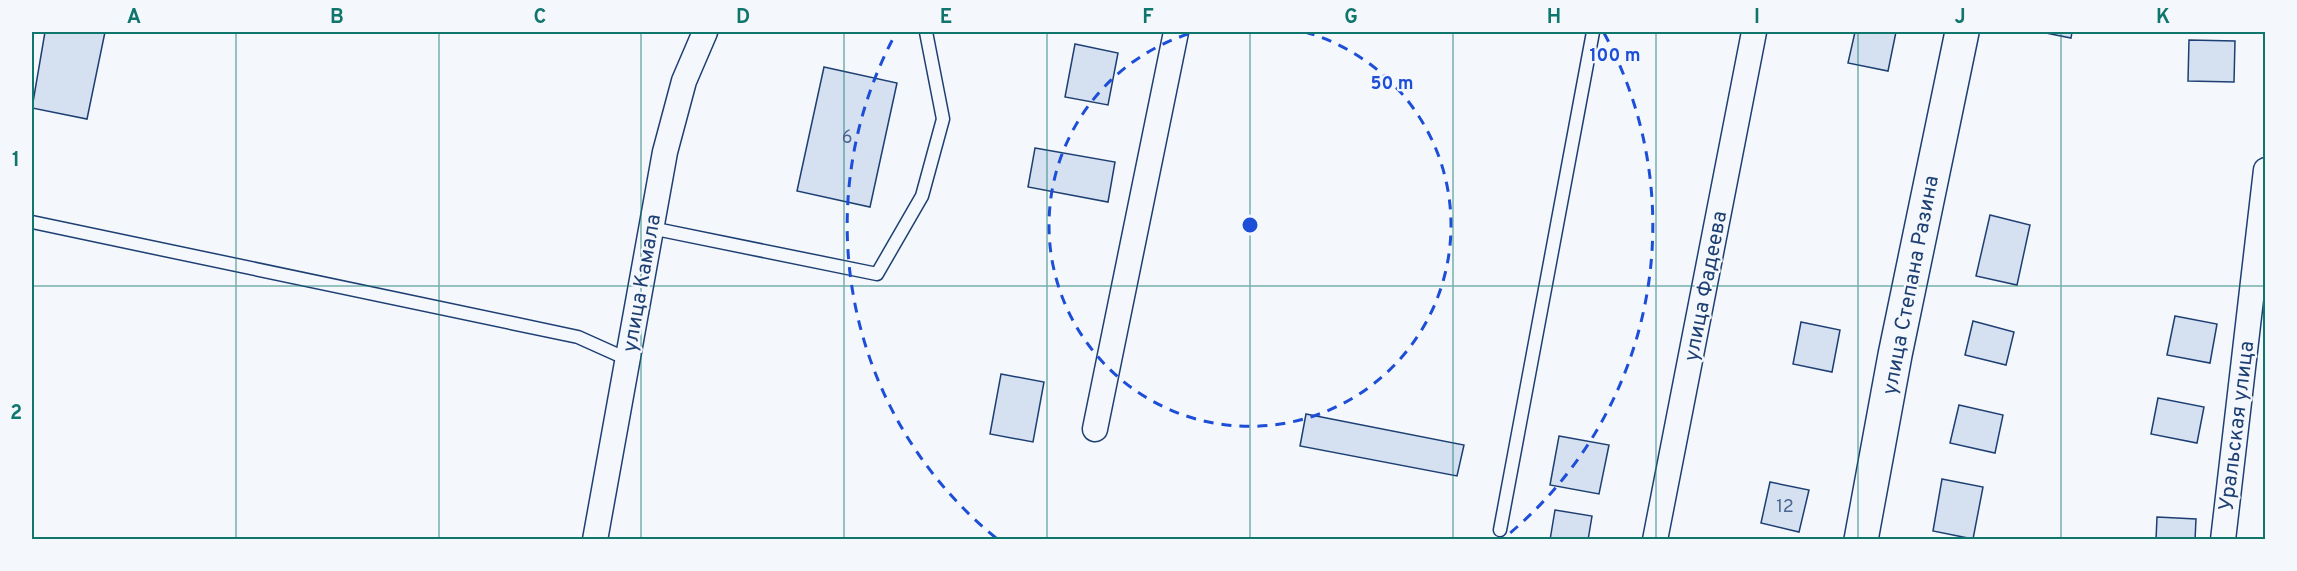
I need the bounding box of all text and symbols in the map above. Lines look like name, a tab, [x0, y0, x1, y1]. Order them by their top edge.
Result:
text: A	[127, 5, 141, 31]
text: B	[330, 5, 344, 31]
text: C	[534, 5, 546, 31]
text: D	[736, 5, 750, 31]
text: E	[940, 5, 952, 31]
text: F	[1142, 5, 1154, 31]
text: G	[1344, 5, 1358, 31]
text: H	[1547, 5, 1561, 31]
text: I	[1754, 5, 1760, 31]
text: J	[1954, 5, 1966, 31]
text: K	[2156, 5, 2170, 31]
text: 100 m	[1589, 45, 1641, 68]
text: 50 m	[1370, 73, 1414, 96]
house number: 6	[842, 127, 852, 150]
text: 1	[12, 148, 20, 174]
street label: улица Степана Разина	[1877, 173, 1946, 397]
street label: улица Фадеева	[1679, 209, 1734, 364]
street label: улица Камала	[617, 212, 668, 355]
centre of rings	[1240, 215, 1260, 235]
street label: Уральская улица	[2214, 340, 2261, 513]
text: 2	[10, 401, 22, 427]
house number: 12	[1776, 496, 1794, 519]

